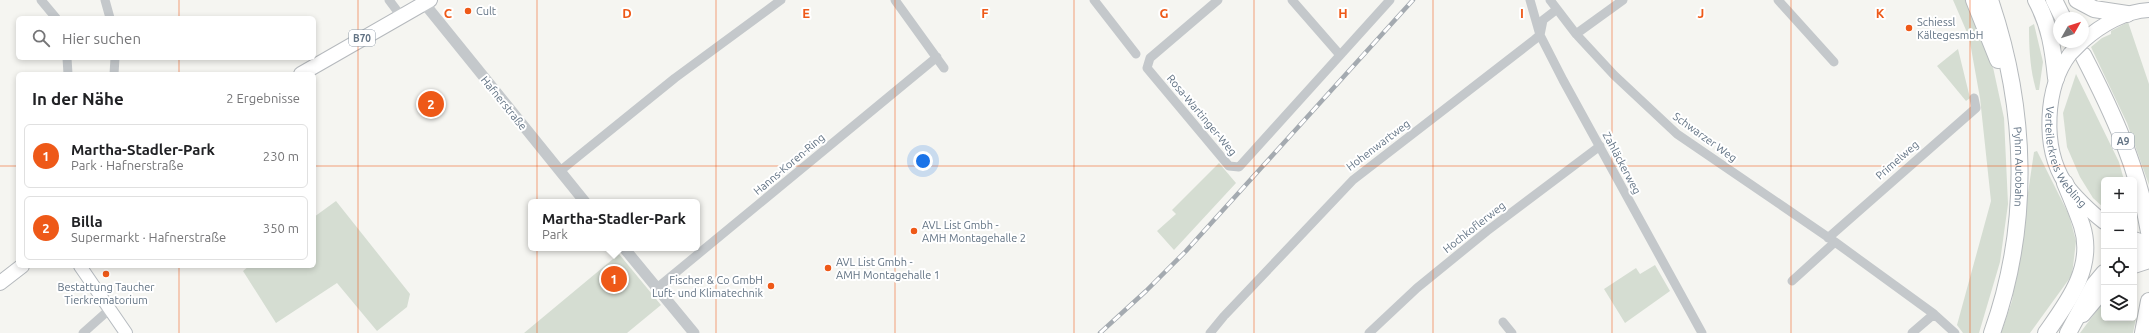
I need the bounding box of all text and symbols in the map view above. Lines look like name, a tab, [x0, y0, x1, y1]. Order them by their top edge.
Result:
place label: Cult	[476, 5, 497, 17]
text: C	[444, 6, 453, 20]
marker: Cult	[463, 6, 473, 16]
text: D	[622, 6, 632, 20]
text: E	[802, 6, 810, 20]
text: F	[981, 6, 989, 20]
text: G	[1160, 6, 1169, 20]
text: H	[1338, 6, 1348, 20]
text: I	[1520, 6, 1524, 20]
text: J	[1698, 6, 1704, 20]
text: K	[1876, 6, 1885, 20]
north arrow	[2053, 12, 2089, 48]
search box	[16, 16, 316, 60]
place label: Schiessl KältegesmbH	[1917, 16, 1983, 41]
marker: Schiessl KältegesmbH	[1904, 23, 1914, 33]
icon: search	[30, 27, 52, 49]
text: Hier suchen	[62, 30, 141, 47]
road number: B70	[349, 30, 375, 46]
street label: Rosa-Wartinger-Weg	[1165, 72, 1239, 158]
street label: Hafnerstraße	[479, 74, 529, 132]
text: In der Nähe	[32, 89, 124, 108]
pin: 2	[418, 89, 444, 119]
text: 2 Ergebnisse	[226, 91, 300, 105]
street label: Verteilerkreis Webling	[2043, 105, 2089, 210]
street label: Schwarzer Weg	[1671, 110, 1739, 164]
street label: Hohenwartweg	[1344, 117, 1412, 173]
street label: Pyhrn Autobahn	[2011, 126, 2026, 207]
street label: Zahläckerweg	[1601, 130, 1643, 196]
street label: Hanns-Koren-Ring	[751, 131, 827, 197]
road number: A9	[2112, 133, 2134, 149]
street label: Primelweg	[1873, 138, 1921, 182]
text: Martha-Stadler-Park	[71, 141, 215, 158]
text: 1	[42, 149, 50, 163]
text: 230 m	[263, 149, 299, 163]
your location	[913, 151, 933, 171]
text: Park · Hafnerstraße	[71, 158, 184, 172]
map controls	[2101, 177, 2137, 321]
button: +	[2101, 177, 2137, 213]
popup	[528, 199, 700, 251]
street label: Hochkoflerweg	[1440, 199, 1508, 255]
text: Martha-Stadler-Park	[542, 210, 686, 227]
text: Billa	[71, 213, 103, 230]
button: −	[2101, 213, 2137, 249]
place label: AVL List Gmbh - AMH Montagehalle 2	[922, 219, 1026, 244]
text: 2	[42, 221, 50, 235]
text: 350 m	[263, 221, 299, 235]
marker: AVL List Gmbh - AMH Montagehalle 2	[909, 226, 919, 236]
text: Park	[542, 227, 568, 241]
text: Supermarkt · Hafnerstraße	[71, 230, 226, 244]
button: locate	[2101, 249, 2137, 285]
place label: AVL List Gmbh - AMH Montagehalle 1	[836, 256, 940, 281]
marker: AVL List Gmbh - AMH Montagehalle 1	[823, 263, 833, 273]
pin: 1	[601, 264, 627, 294]
marker: Bestattung Taucher Tierkrematorium	[101, 269, 111, 279]
place label: Fischer & Co GmbH Luft- und Klimatechnik	[652, 274, 763, 299]
place label: Bestattung Taucher Tierkrematorium	[57, 281, 155, 306]
marker: Fischer & Co GmbH Luft- und Klimatechnik	[766, 281, 776, 291]
button: layers	[2101, 285, 2137, 321]

